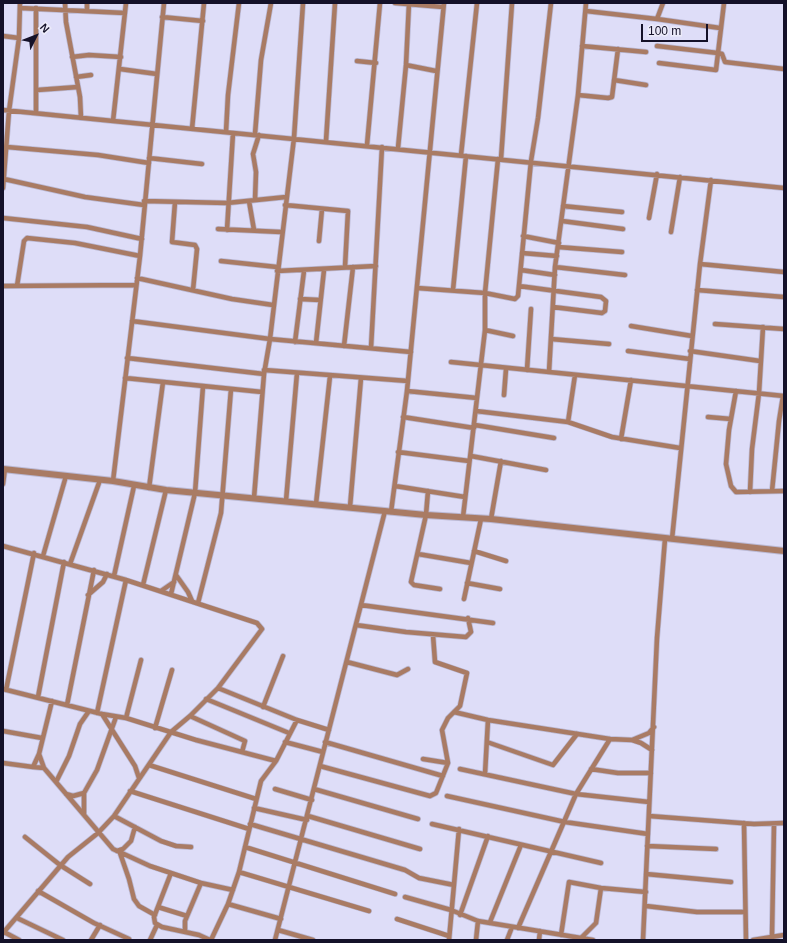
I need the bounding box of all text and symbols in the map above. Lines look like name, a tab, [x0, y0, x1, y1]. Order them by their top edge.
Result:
north arrow	[16, 16, 56, 56]
scale bar	[643, 16, 710, 42]
text: N	[38, 21, 52, 35]
text: 100 m	[648, 24, 681, 38]

